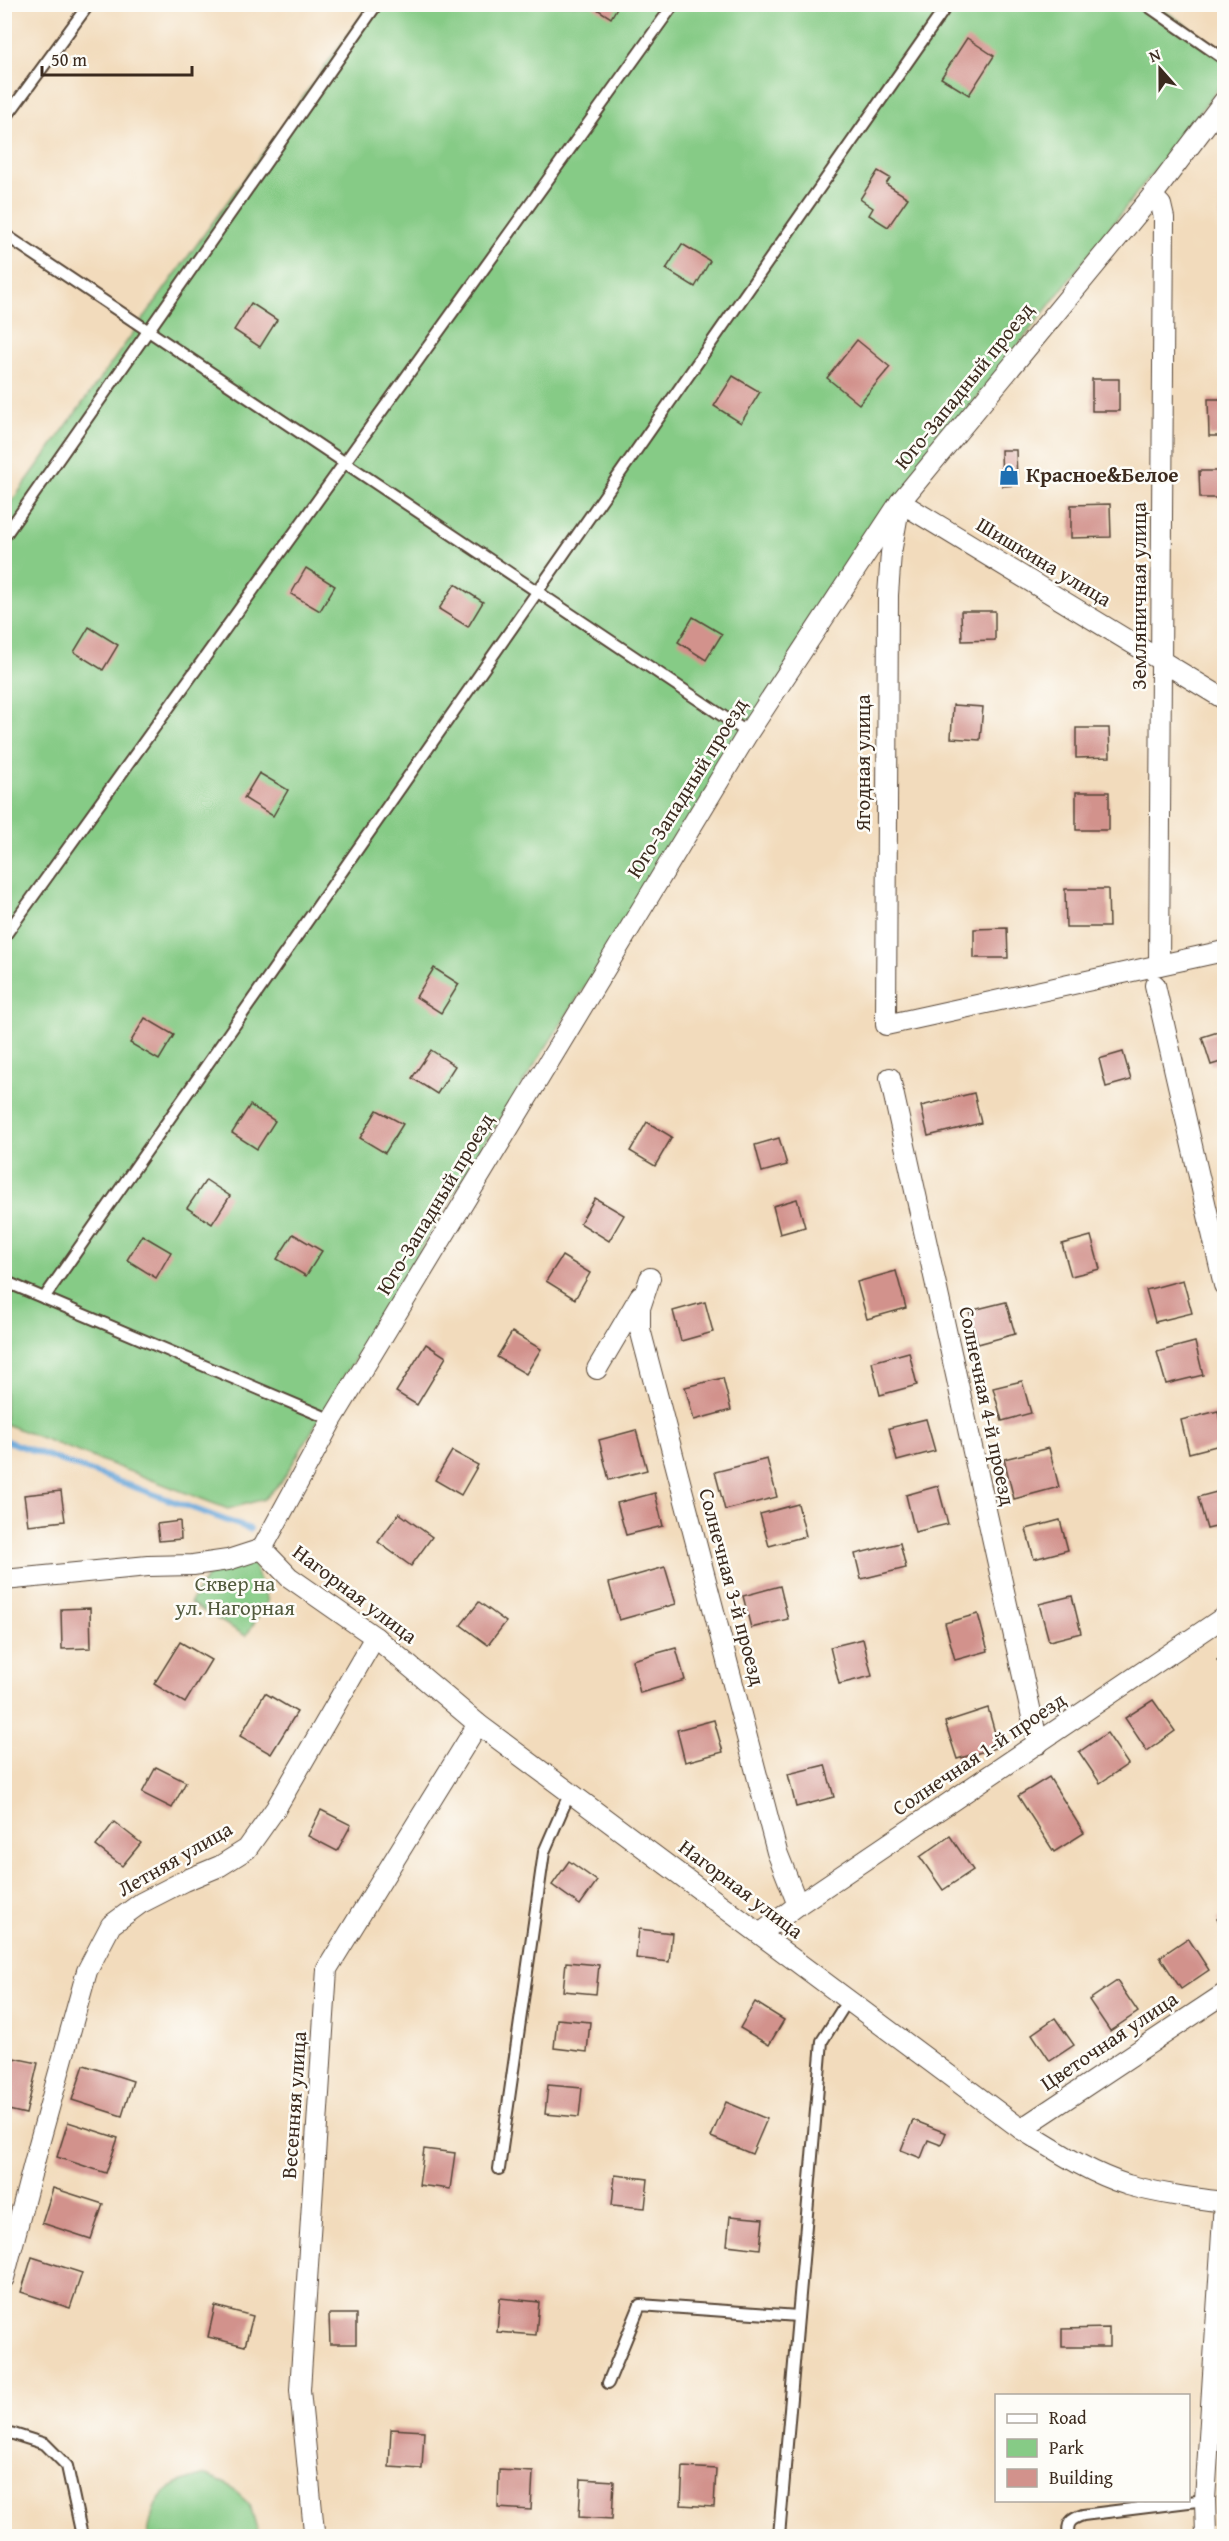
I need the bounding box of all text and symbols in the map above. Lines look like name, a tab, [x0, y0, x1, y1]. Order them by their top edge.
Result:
scale bar	[42, 39, 192, 77]
north arrow	[1130, 39, 1190, 99]
text: N	[1145, 42, 1164, 68]
text: 50 m	[51, 46, 87, 73]
street label: Юго-Западный проезд	[886, 295, 1041, 476]
place label: Красное&Белое	[1026, 459, 1179, 490]
shop icon: Красное&Белое	[997, 463, 1021, 487]
street label: Земляничная улица	[1123, 502, 1154, 690]
street label: Шишкина улица	[971, 509, 1118, 614]
street label: Юго-Западный проезд	[619, 691, 755, 884]
street label: Ягодная улица	[847, 694, 878, 833]
street label: Юго-Западный проезд	[368, 1106, 502, 1301]
street label: Солнечная 4-й проезд	[951, 1303, 1024, 1509]
street label: Солнечная 3-й проезд	[691, 1485, 774, 1690]
street label: Нагорная улица	[286, 1536, 424, 1651]
park label: Сквер на ул. Нагорная	[174, 1568, 295, 1623]
street label: Солнечная 1-й проезд	[886, 1684, 1072, 1823]
street label: Летняя улица	[112, 1813, 238, 1904]
street label: Нагорная улица	[672, 1831, 810, 1946]
street label: Цветочная улица	[1034, 1983, 1184, 2098]
street label: Весенняя улица	[273, 2030, 314, 2180]
legend	[995, 2394, 1190, 2502]
text: Road	[1049, 2404, 1087, 2431]
text: Park	[1049, 2434, 1085, 2461]
text: Building	[1049, 2464, 1113, 2491]

